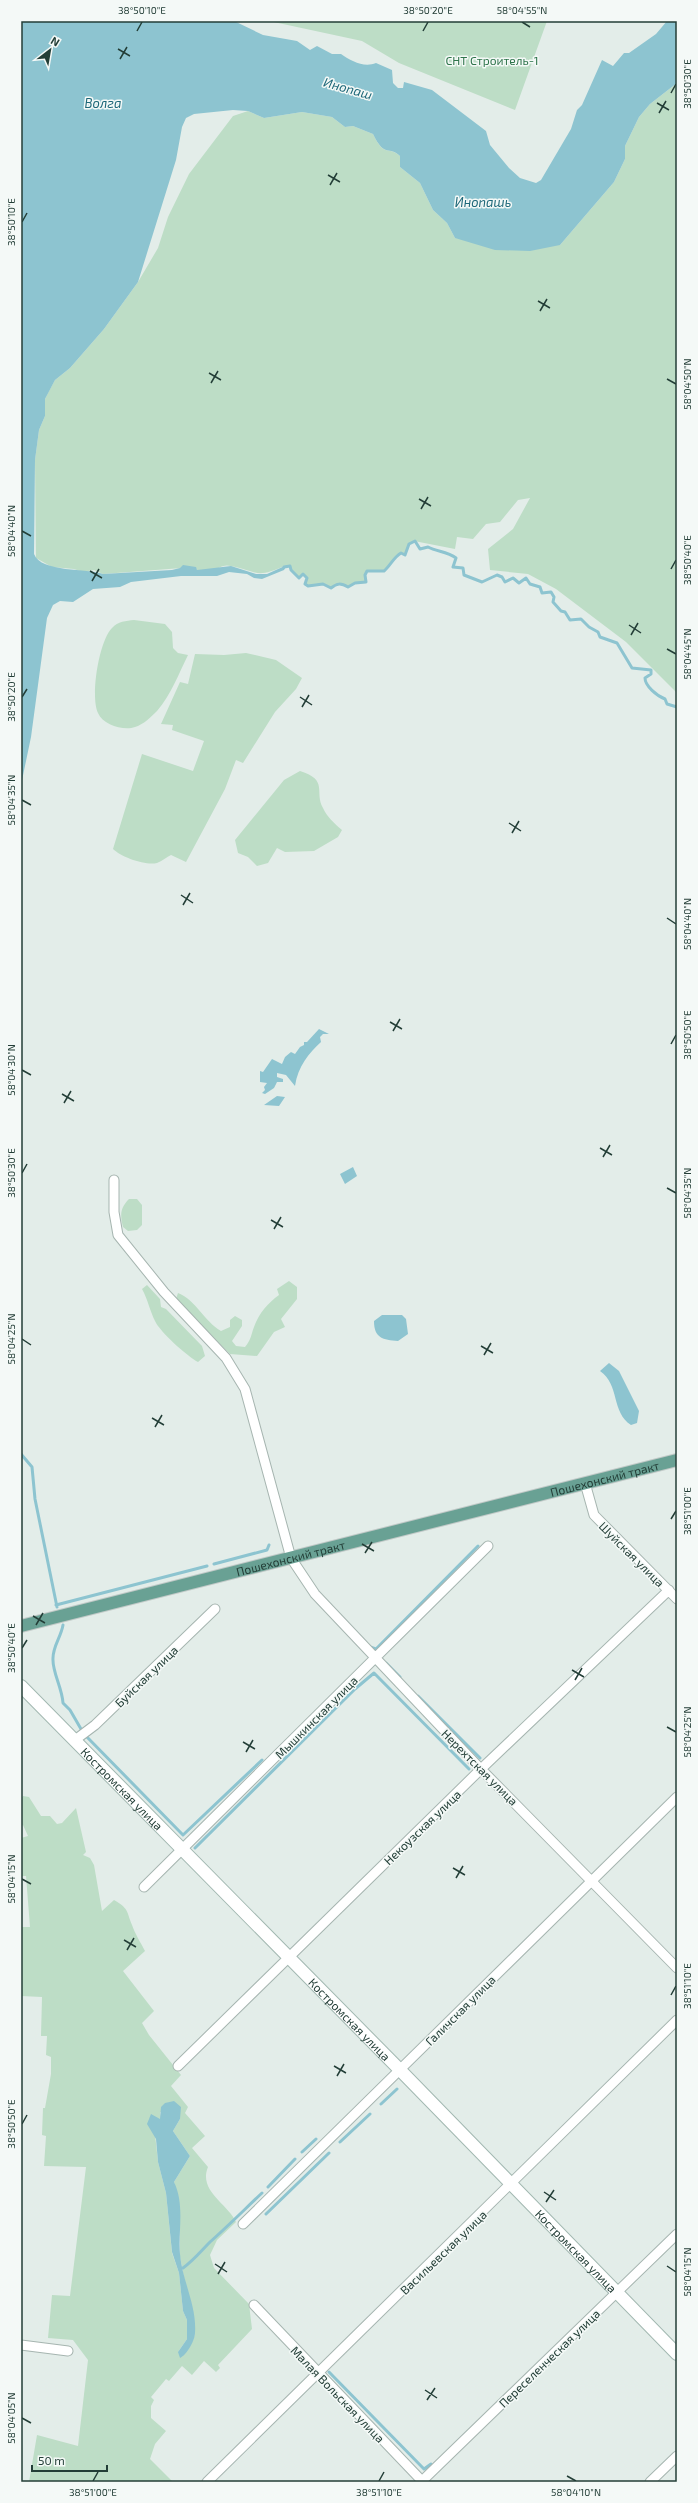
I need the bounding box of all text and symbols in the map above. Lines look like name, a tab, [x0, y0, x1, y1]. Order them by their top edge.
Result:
text: 38°50'10"E	[118, 4, 166, 16]
text: 38°50'20"E	[403, 4, 453, 16]
text: 58°04'55"N	[497, 4, 547, 16]
north arrow	[30, 30, 70, 70]
text: N	[49, 33, 62, 49]
park label: СНТ Строитель-1	[445, 53, 539, 67]
text: 38°50'30"E	[681, 59, 693, 109]
water label: Инопаш	[322, 73, 374, 103]
water label: Волга	[85, 95, 121, 111]
water label: Инопашь	[455, 194, 511, 210]
text: 38°50'10"E	[5, 198, 17, 246]
text: 58°04'50"N	[681, 358, 693, 410]
text: 58°04'40"N	[5, 505, 17, 557]
text: 38°50'40"E	[681, 535, 693, 585]
text: 58°04'45"N	[681, 628, 693, 680]
text: 38°50'20"E	[5, 672, 17, 722]
text: 58°04'35"N	[5, 775, 17, 825]
text: 58°04'40"N	[681, 898, 693, 950]
text: 38°50'50"E	[681, 1010, 693, 1060]
text: 58°04'30"N	[5, 1044, 17, 1096]
text: 38°50'30"E	[5, 1148, 17, 1198]
text: 58°04'35"N	[681, 1168, 693, 1218]
text: 58°04'25"N	[5, 1314, 17, 1364]
street label: Пошехонский тракт	[549, 1458, 661, 1499]
text: 38°51'00"E	[681, 1487, 693, 1535]
street label: Шуйская улица	[596, 1519, 667, 1590]
street label: Пошехонский тракт	[235, 1537, 347, 1578]
text: 38°50'40"E	[5, 1623, 17, 1673]
street label: Буйская улица	[112, 1642, 181, 1710]
street label: Мышкинская улица	[272, 1673, 361, 1762]
text: 58°04'25"N	[681, 1707, 693, 1757]
street label: Нерехтская улица	[438, 1726, 521, 1809]
street label: Костромская улица	[78, 1744, 166, 1833]
street label: Некоузская улица	[381, 1787, 464, 1868]
text: 58°04'15"N	[5, 1854, 17, 1904]
text: 38°51'10"E	[681, 1963, 693, 2009]
street label: Галичская улица	[422, 1972, 499, 2049]
street label: Костромская улица	[306, 1975, 393, 2063]
text: 38°50'50"E	[5, 2099, 17, 2149]
street label: Костромская улица	[533, 2206, 620, 2295]
street label: Васильевская улица	[397, 2207, 490, 2298]
text: 58°04'15"N	[681, 2247, 693, 2297]
street label: Переселенческая улица	[496, 2306, 603, 2411]
street label: Малая Вольская улица	[288, 2343, 388, 2446]
text: 58°04'05"N	[5, 2392, 17, 2444]
scale bar	[32, 2447, 107, 2473]
text: 50 m	[38, 2453, 65, 2467]
text: 38°51'00"E	[69, 2486, 117, 2498]
text: 38°51'10"E	[356, 2486, 402, 2498]
text: 58°04'10"N	[551, 2486, 601, 2498]

